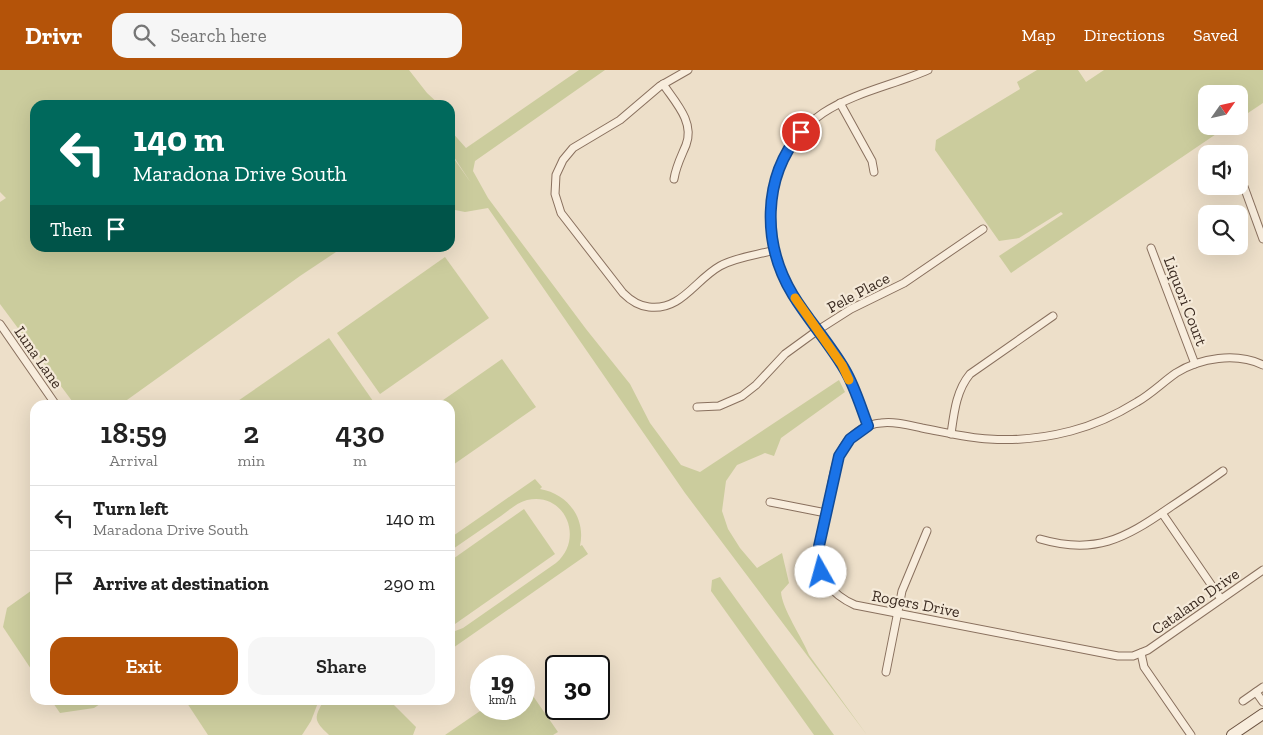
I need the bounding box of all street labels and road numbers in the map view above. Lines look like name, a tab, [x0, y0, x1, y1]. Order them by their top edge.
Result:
street label: Liquori Court	[1160, 254, 1211, 348]
street label: Pele Place	[824, 268, 893, 317]
street label: Luna Lane	[10, 323, 67, 392]
street label: Catalano Drive	[1148, 564, 1243, 639]
street label: Rogers Drive	[870, 586, 961, 621]

